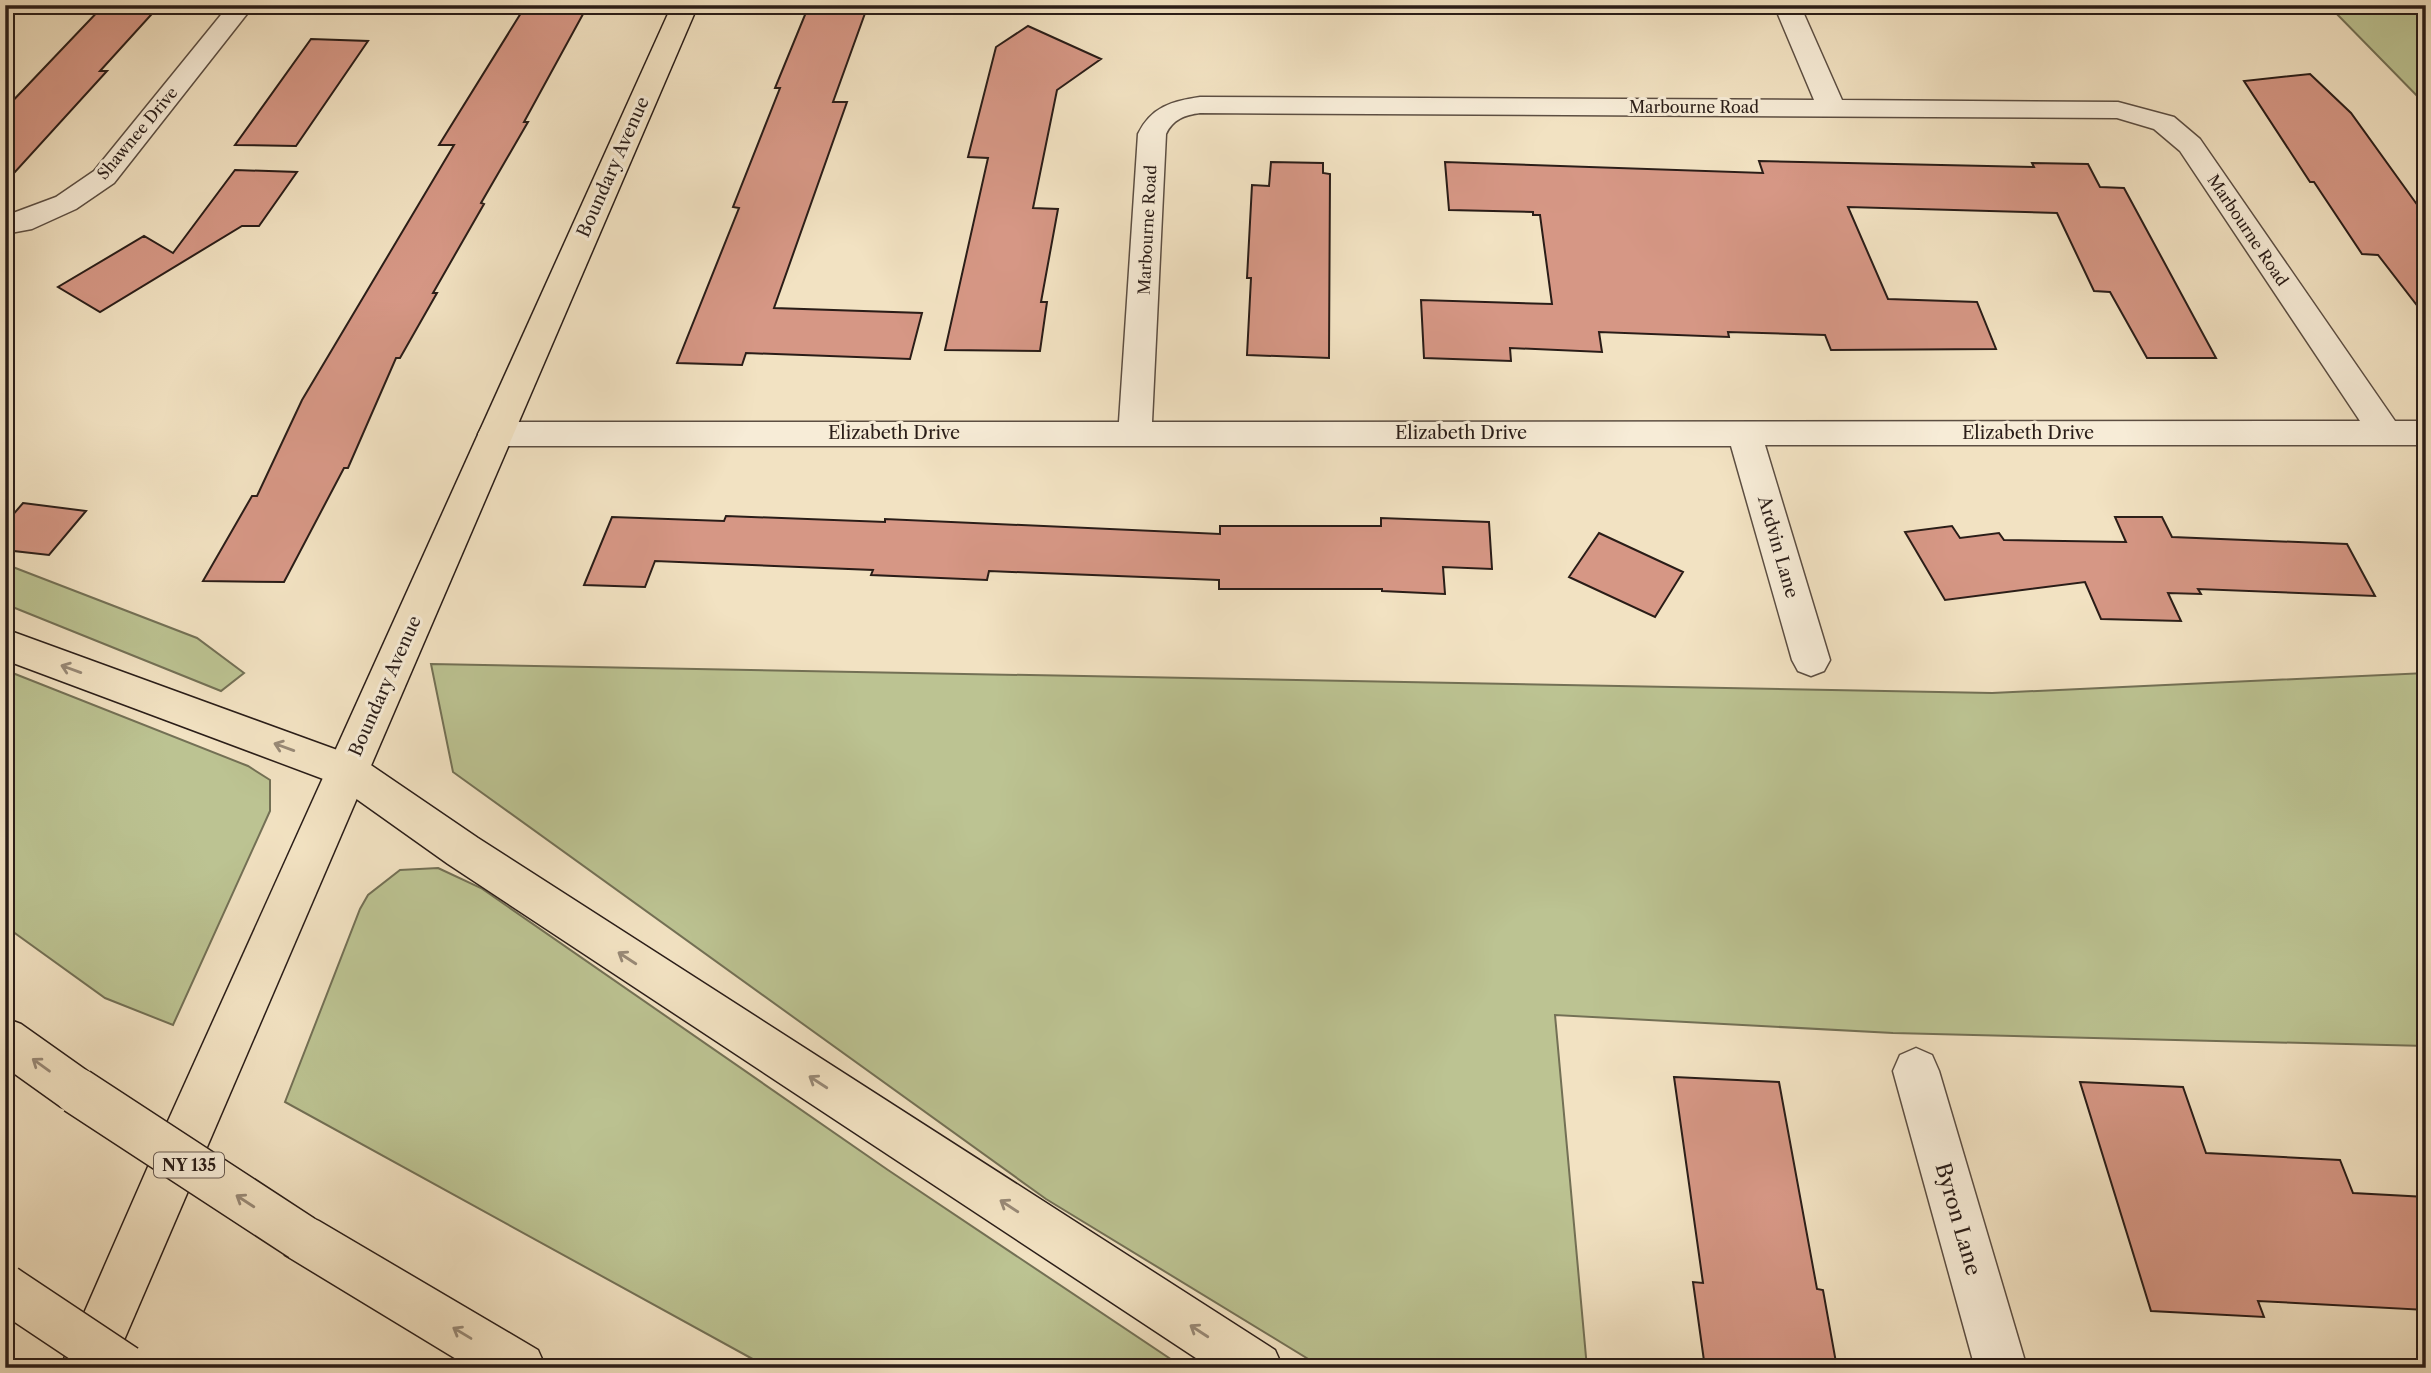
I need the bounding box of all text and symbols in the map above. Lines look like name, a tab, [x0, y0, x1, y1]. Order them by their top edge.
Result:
street label: Shawnee Drive	[92, 83, 182, 183]
street label: Boundary Avenue	[572, 93, 654, 241]
street label: Marbourne Road	[1629, 97, 1759, 117]
street label: Marbourne Road	[1134, 164, 1160, 295]
street label: Marbourne Road	[2203, 170, 2293, 290]
street label: Elizabeth Drive	[828, 422, 960, 444]
street label: Elizabeth Drive	[1395, 422, 1527, 444]
street label: Elizabeth Drive	[1962, 422, 2094, 444]
street label: Ardvin Lane	[1753, 492, 1803, 601]
street label: Boundary Avenue	[344, 612, 426, 760]
one-way arrow	[60, 661, 82, 674]
one-way arrow	[274, 740, 296, 753]
one-way arrow	[618, 951, 637, 966]
one-way arrow	[32, 1058, 51, 1073]
one-way arrow	[809, 1075, 828, 1090]
road number: NY 135	[154, 1152, 224, 1177]
street label: Byron Lane	[1930, 1160, 1986, 1278]
one-way arrow	[235, 1193, 255, 1207]
one-way arrow	[999, 1199, 1019, 1213]
one-way arrow	[1190, 1323, 1210, 1337]
one-way arrow	[452, 1326, 472, 1340]

